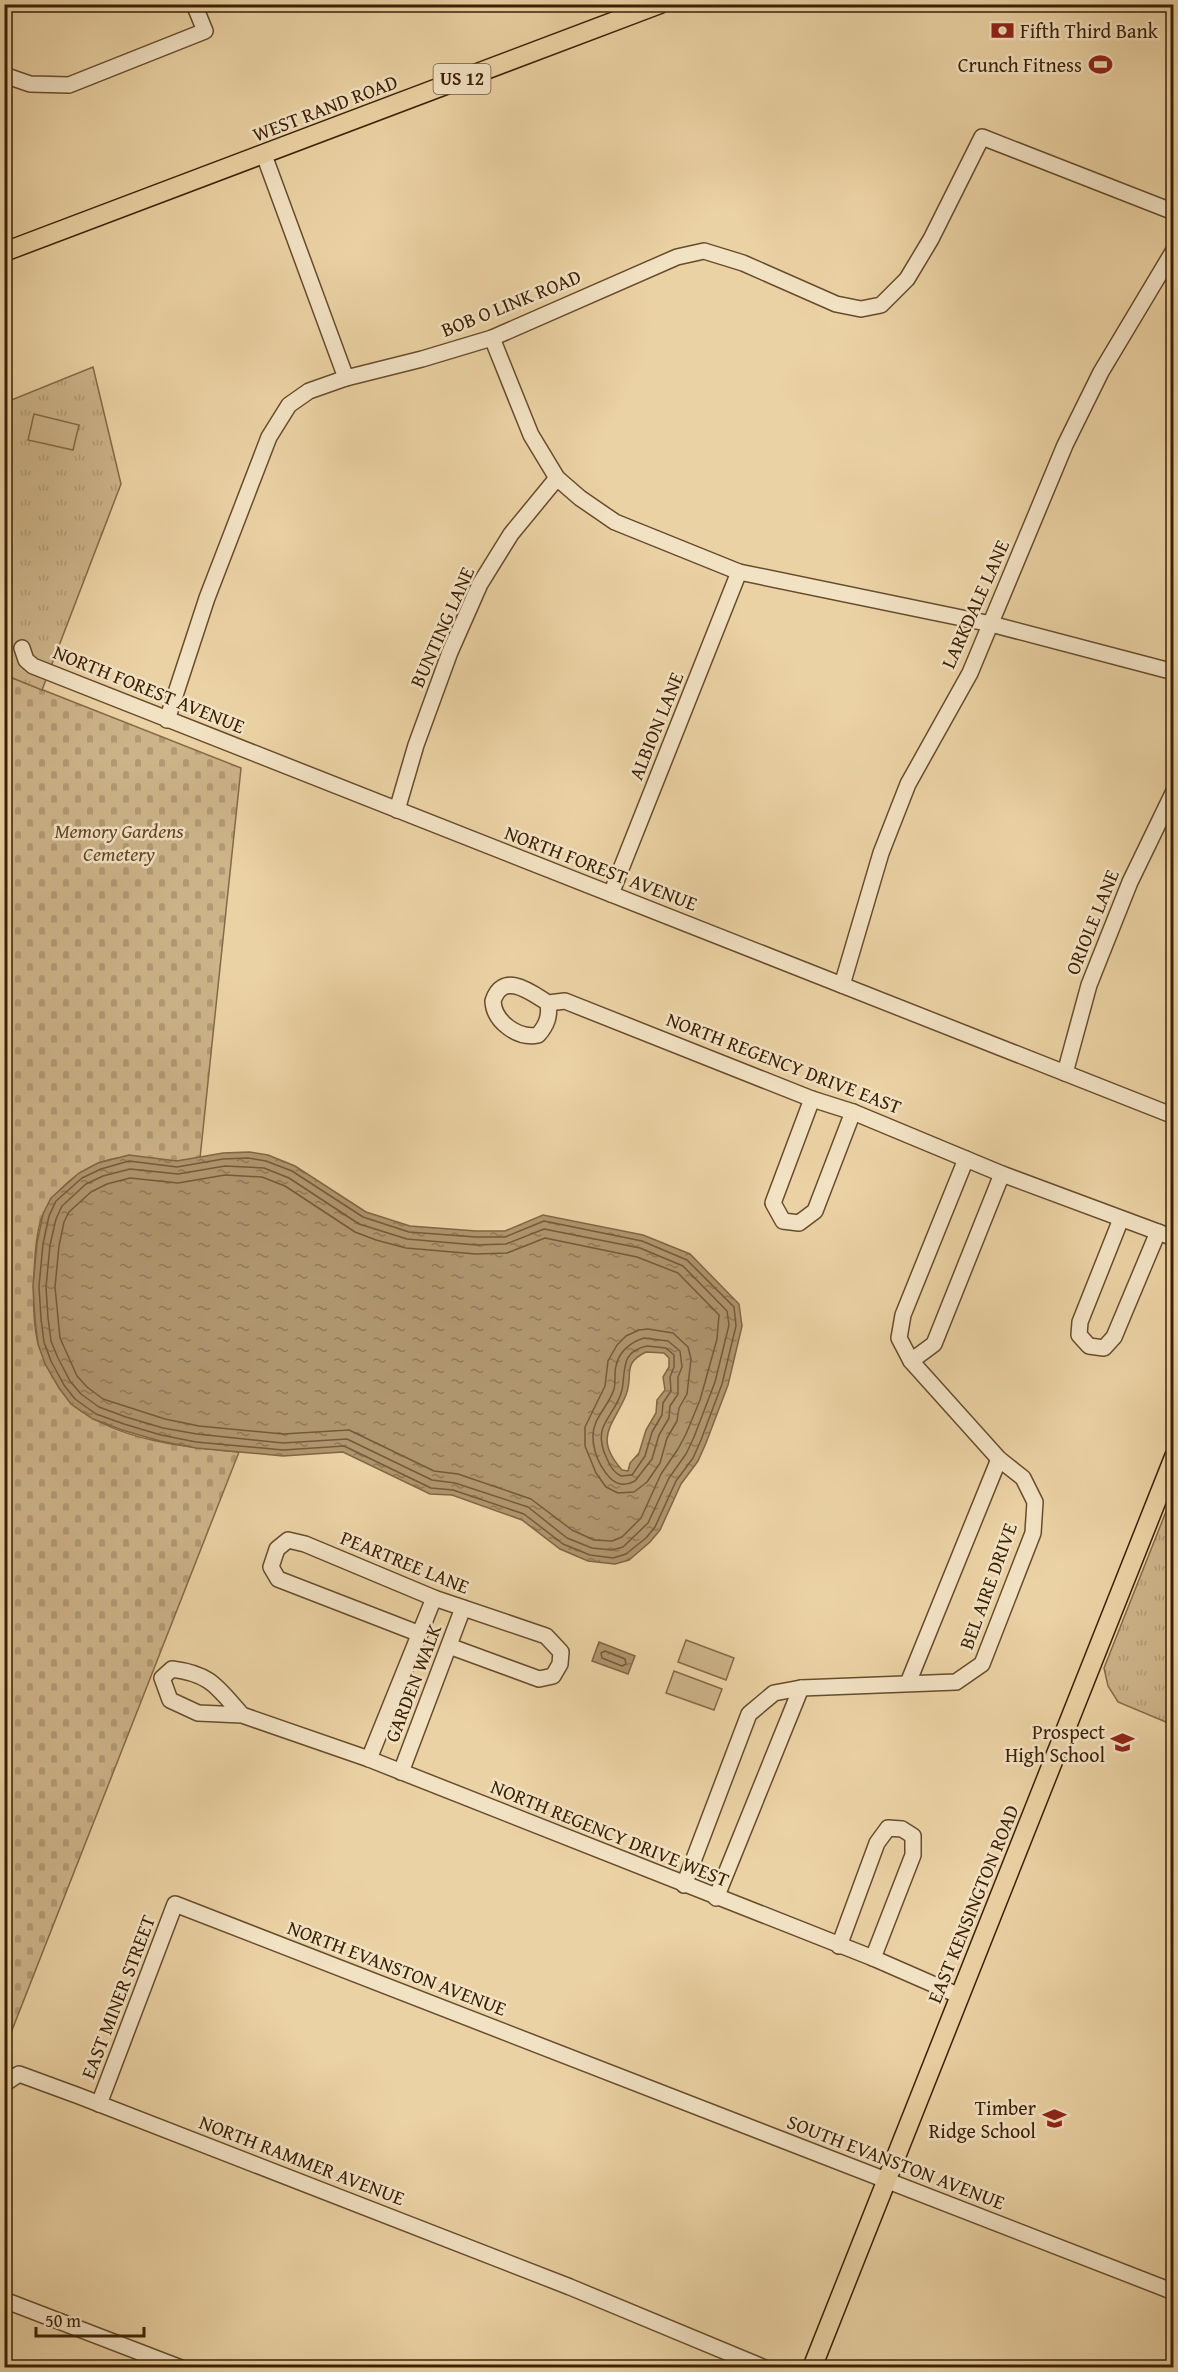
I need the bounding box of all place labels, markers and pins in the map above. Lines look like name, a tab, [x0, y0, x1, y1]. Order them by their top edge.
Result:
place label: Fifth Third Bank	[1020, 16, 1159, 45]
bank icon: Fifth Third Bank	[989, 18, 1015, 44]
place label: Crunch Fitness	[958, 50, 1082, 79]
sports icon: Crunch Fitness	[1087, 52, 1113, 78]
place label: Prospect High School	[1005, 1717, 1105, 1769]
school or university icon: Prospect High School	[1110, 1730, 1136, 1756]
place label: Timber Ridge School	[929, 2093, 1036, 2145]
school or university icon: Timber Ridge School	[1041, 2106, 1067, 2132]

